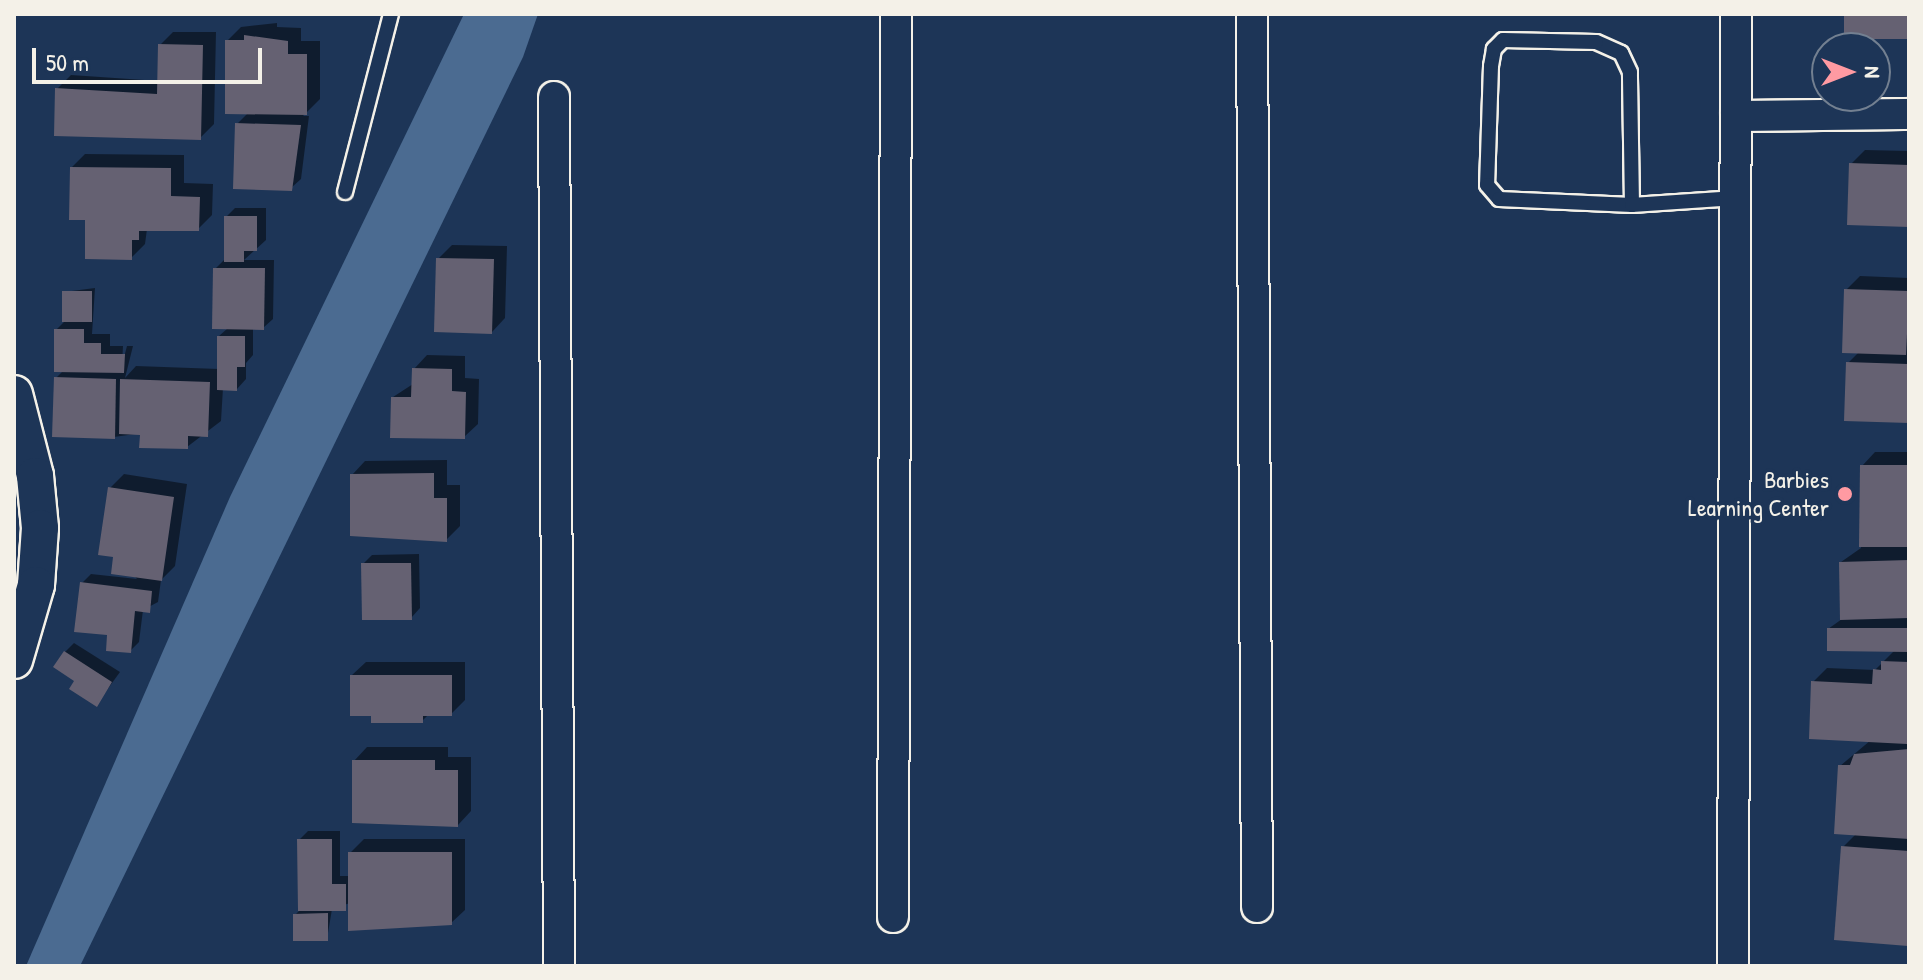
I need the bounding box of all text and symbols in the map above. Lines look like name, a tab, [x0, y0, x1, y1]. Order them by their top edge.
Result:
scale bar	[36, 32, 266, 82]
north arrow	[1811, 32, 1891, 112]
text: 50 m	[46, 46, 89, 78]
text: N	[1858, 66, 1888, 78]
place label: Barbies Learning Center	[1688, 466, 1829, 522]
marker: Barbies Learning Center	[1836, 485, 1854, 503]

